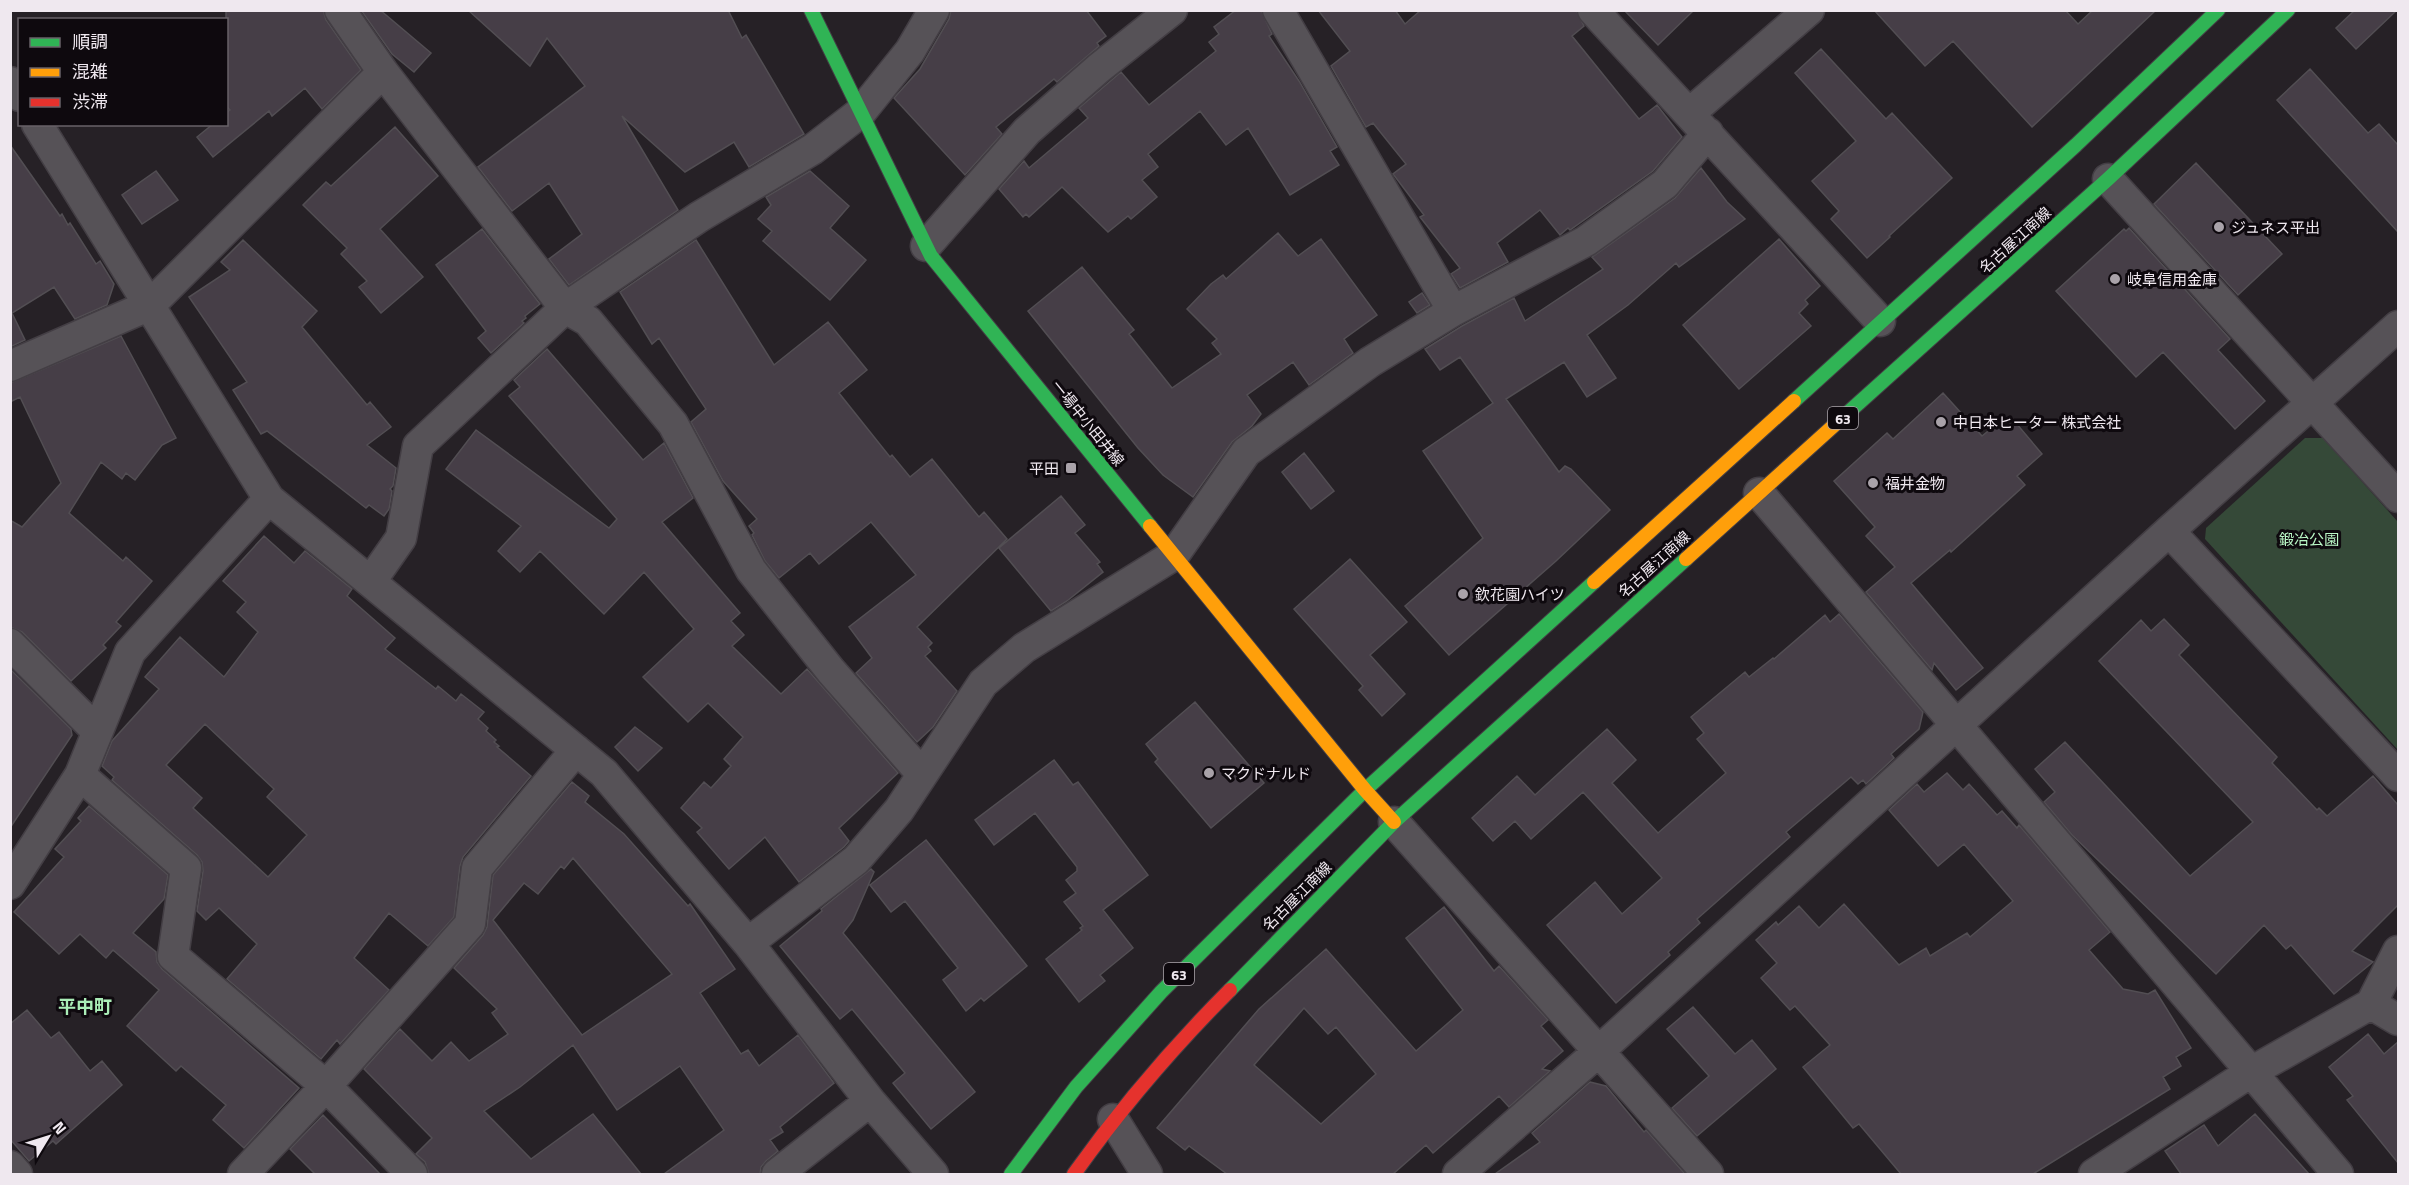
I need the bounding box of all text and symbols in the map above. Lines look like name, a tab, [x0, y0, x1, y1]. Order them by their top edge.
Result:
legend	[18, 18, 228, 126]
text: 順調	[72, 28, 108, 55]
text: 混雑	[72, 58, 108, 85]
text: 渋滞	[72, 88, 108, 115]
street label: 名古屋江南線	[1974, 201, 2056, 279]
place label: ジュネス平出	[2231, 216, 2320, 239]
marker: ジュネス平出	[2212, 220, 2226, 234]
place label: 岐阜信用金庫	[2127, 268, 2217, 291]
marker: 岐阜信用金庫	[2108, 272, 2122, 286]
street label: 一場中小田井線	[1046, 375, 1130, 471]
road number: 63	[1828, 407, 1858, 429]
place label: 中日本ヒーター 株式会社	[1953, 411, 2121, 434]
marker: 中日本ヒーター 株式会社	[1934, 415, 1948, 429]
place label: 平田	[1029, 457, 1059, 480]
marker: 平田	[1064, 461, 1078, 475]
place label: 福井金物	[1885, 472, 1945, 495]
marker: 福井金物	[1866, 476, 1880, 490]
street label: 名古屋江南線	[1613, 525, 1695, 603]
park label: 鍛冶公園	[2279, 528, 2339, 551]
place label: 欽花園ハイツ	[1475, 583, 1565, 606]
marker: 欽花園ハイツ	[1456, 587, 1470, 601]
place label: マクドナルド	[1221, 762, 1311, 785]
marker: マクドナルド	[1202, 766, 1216, 780]
street label: 名古屋江南線	[1257, 856, 1337, 936]
road number: 63	[1164, 963, 1194, 985]
district label: 平中町	[58, 993, 112, 1020]
north arrow	[18, 1107, 78, 1167]
text: N	[47, 1116, 73, 1140]

